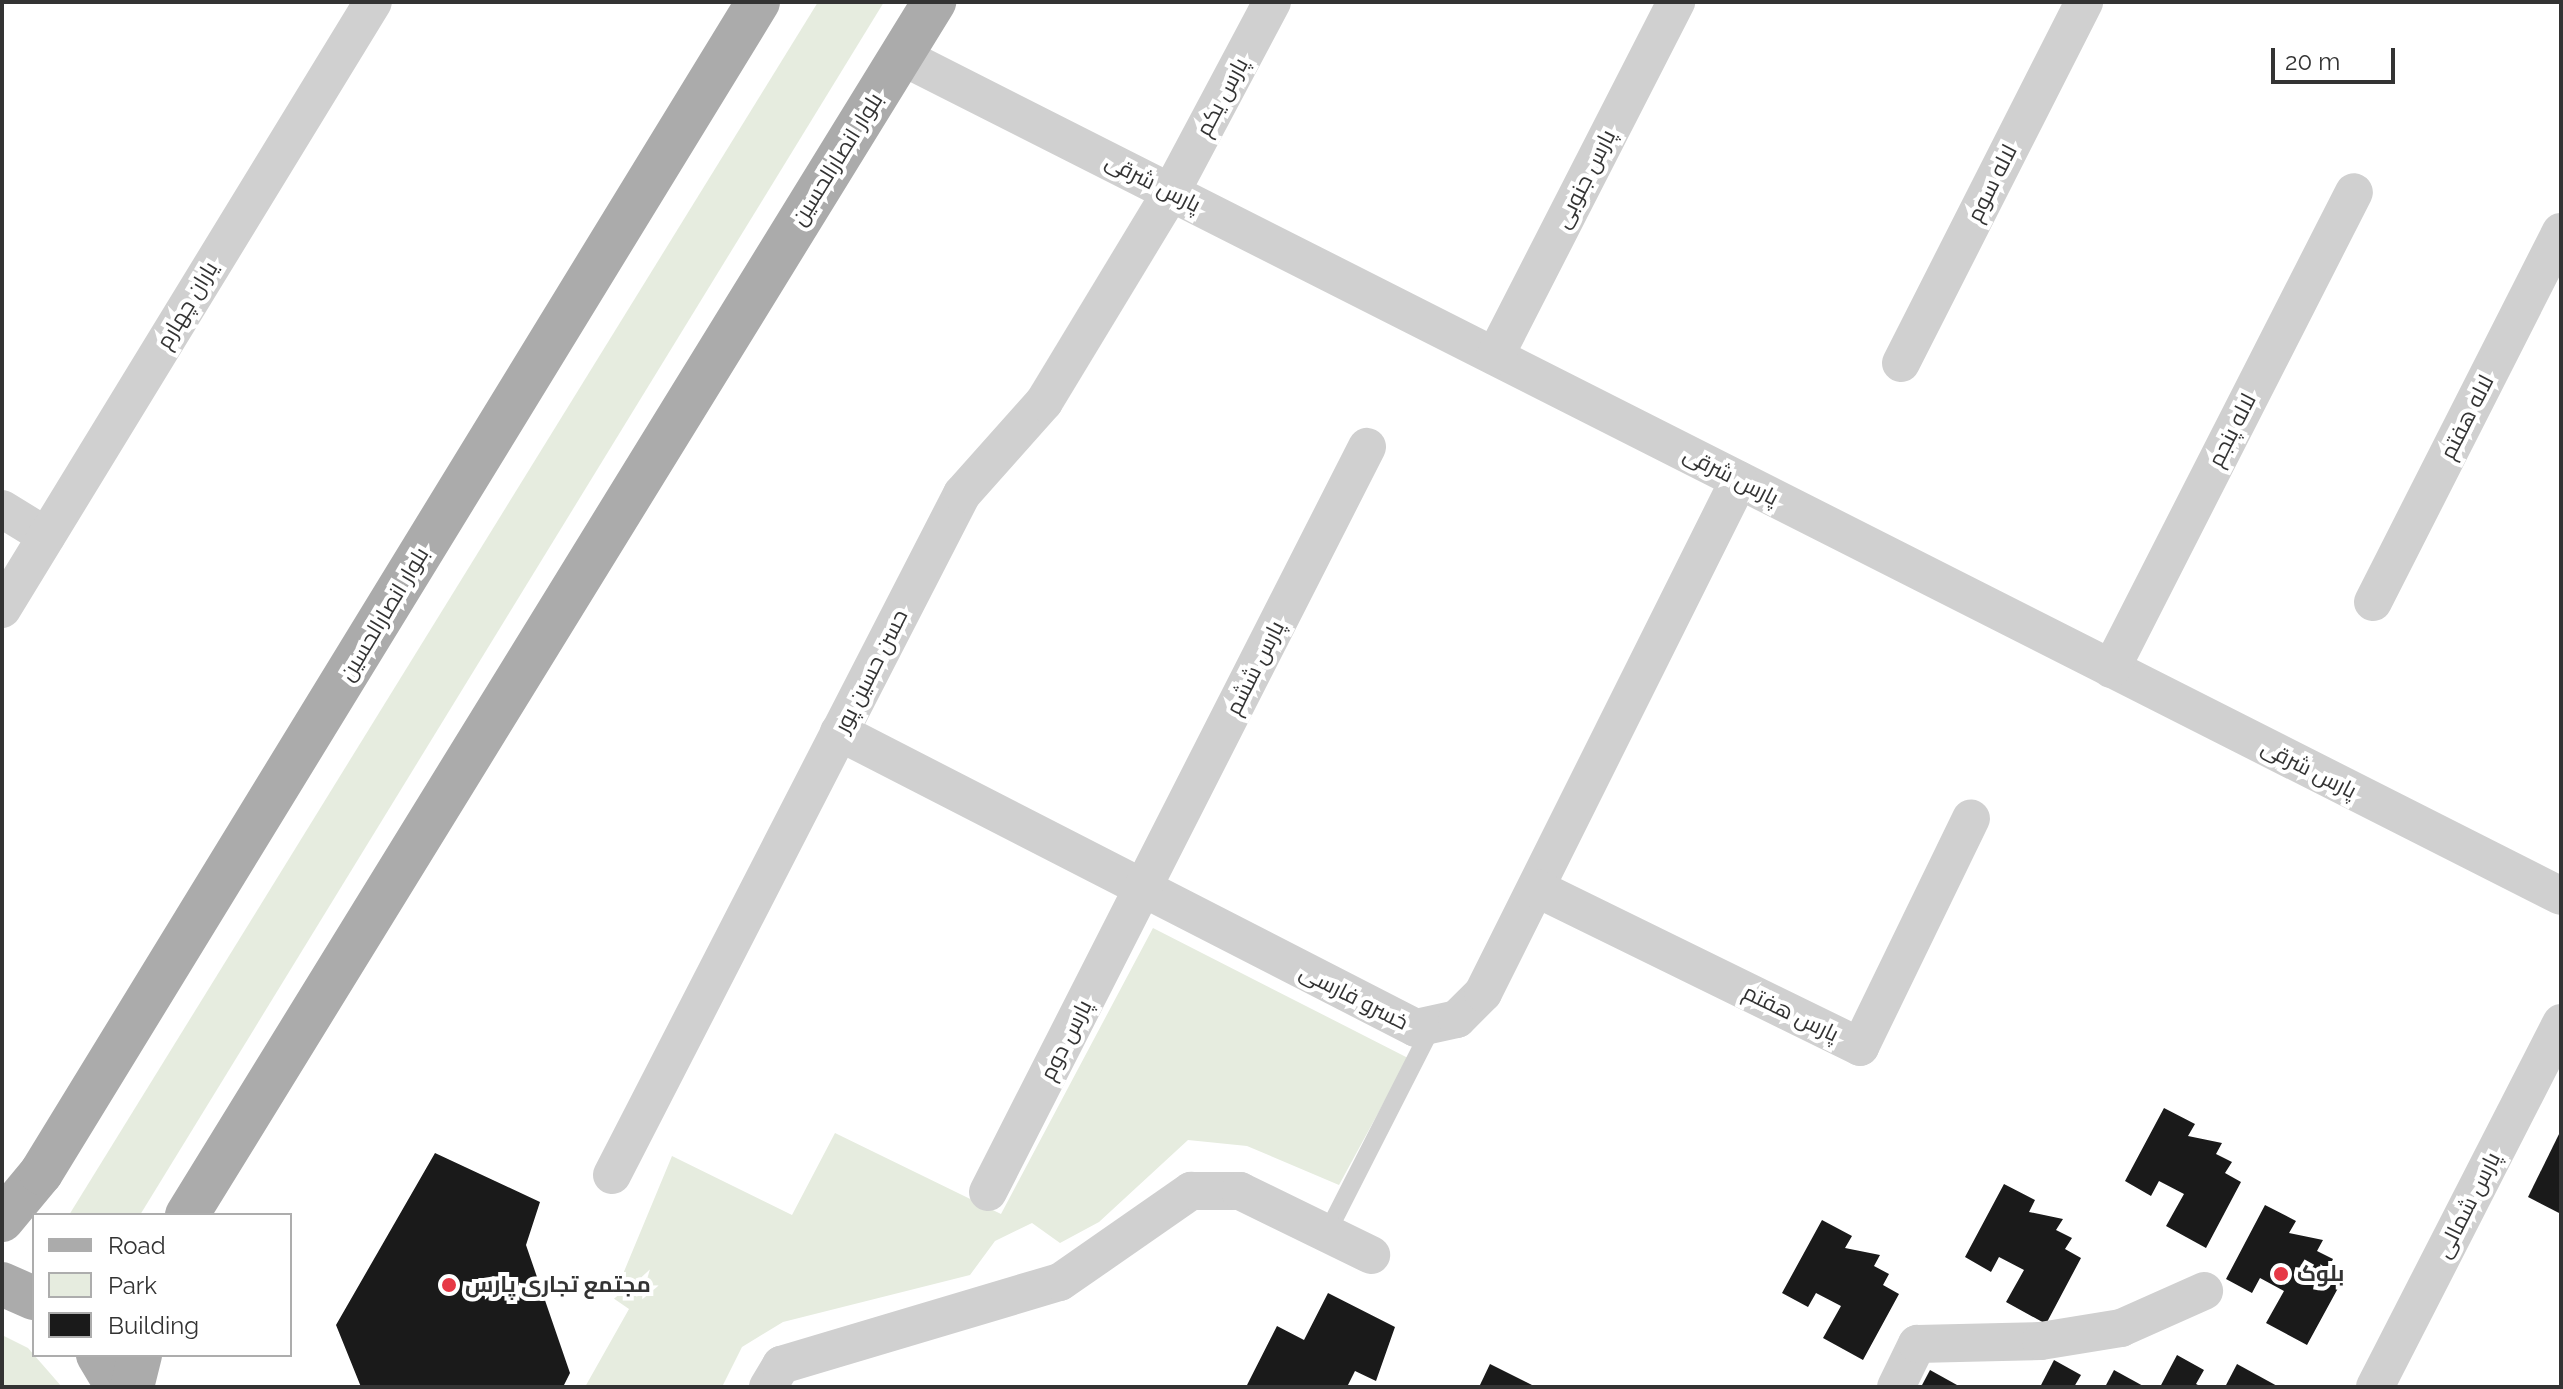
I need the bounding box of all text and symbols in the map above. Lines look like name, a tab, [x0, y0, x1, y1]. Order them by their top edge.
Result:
scale bar	[2275, 32, 2399, 82]
text: 20 m	[2285, 47, 2340, 76]
street label: پارس یکم	[1190, 53, 1254, 141]
street label: بلوار انصارالحسین	[786, 88, 888, 230]
street label: پارس جنوبی	[1549, 125, 1621, 233]
street label: لاله سوم	[1961, 140, 2023, 226]
street label: پارس شرقی	[1101, 148, 1205, 218]
street label: یاران چهارم	[151, 257, 223, 353]
street label: لاله هفتم	[2435, 370, 2499, 464]
street label: لاله پنجم	[2202, 389, 2262, 471]
street label: پارس شرقی	[1679, 441, 1783, 511]
street label: بلوار انصارالحسین	[334, 542, 434, 686]
street label: حسن حسین پور	[829, 605, 913, 737]
street label: پارس ششم	[1220, 617, 1290, 719]
street label: پارس شرقی	[2257, 734, 2361, 804]
street label: خسرو فارسی	[1295, 958, 1413, 1036]
street label: پارس هفتم	[1739, 979, 1843, 1047]
street label: پارس دوم	[1035, 995, 1097, 1085]
street label: پارس شمالی	[2430, 1148, 2506, 1262]
legend	[32, 1213, 292, 1357]
text: Road	[108, 1231, 166, 1260]
place label: بلوک	[2297, 1261, 2344, 1287]
marker: بلوک	[2272, 1265, 2290, 1283]
text: Park	[108, 1271, 157, 1300]
place label: مجتمع تجاری پارس	[465, 1272, 651, 1298]
marker: مجتمع تجاری پارس	[440, 1276, 458, 1294]
text: Building	[108, 1311, 199, 1340]

